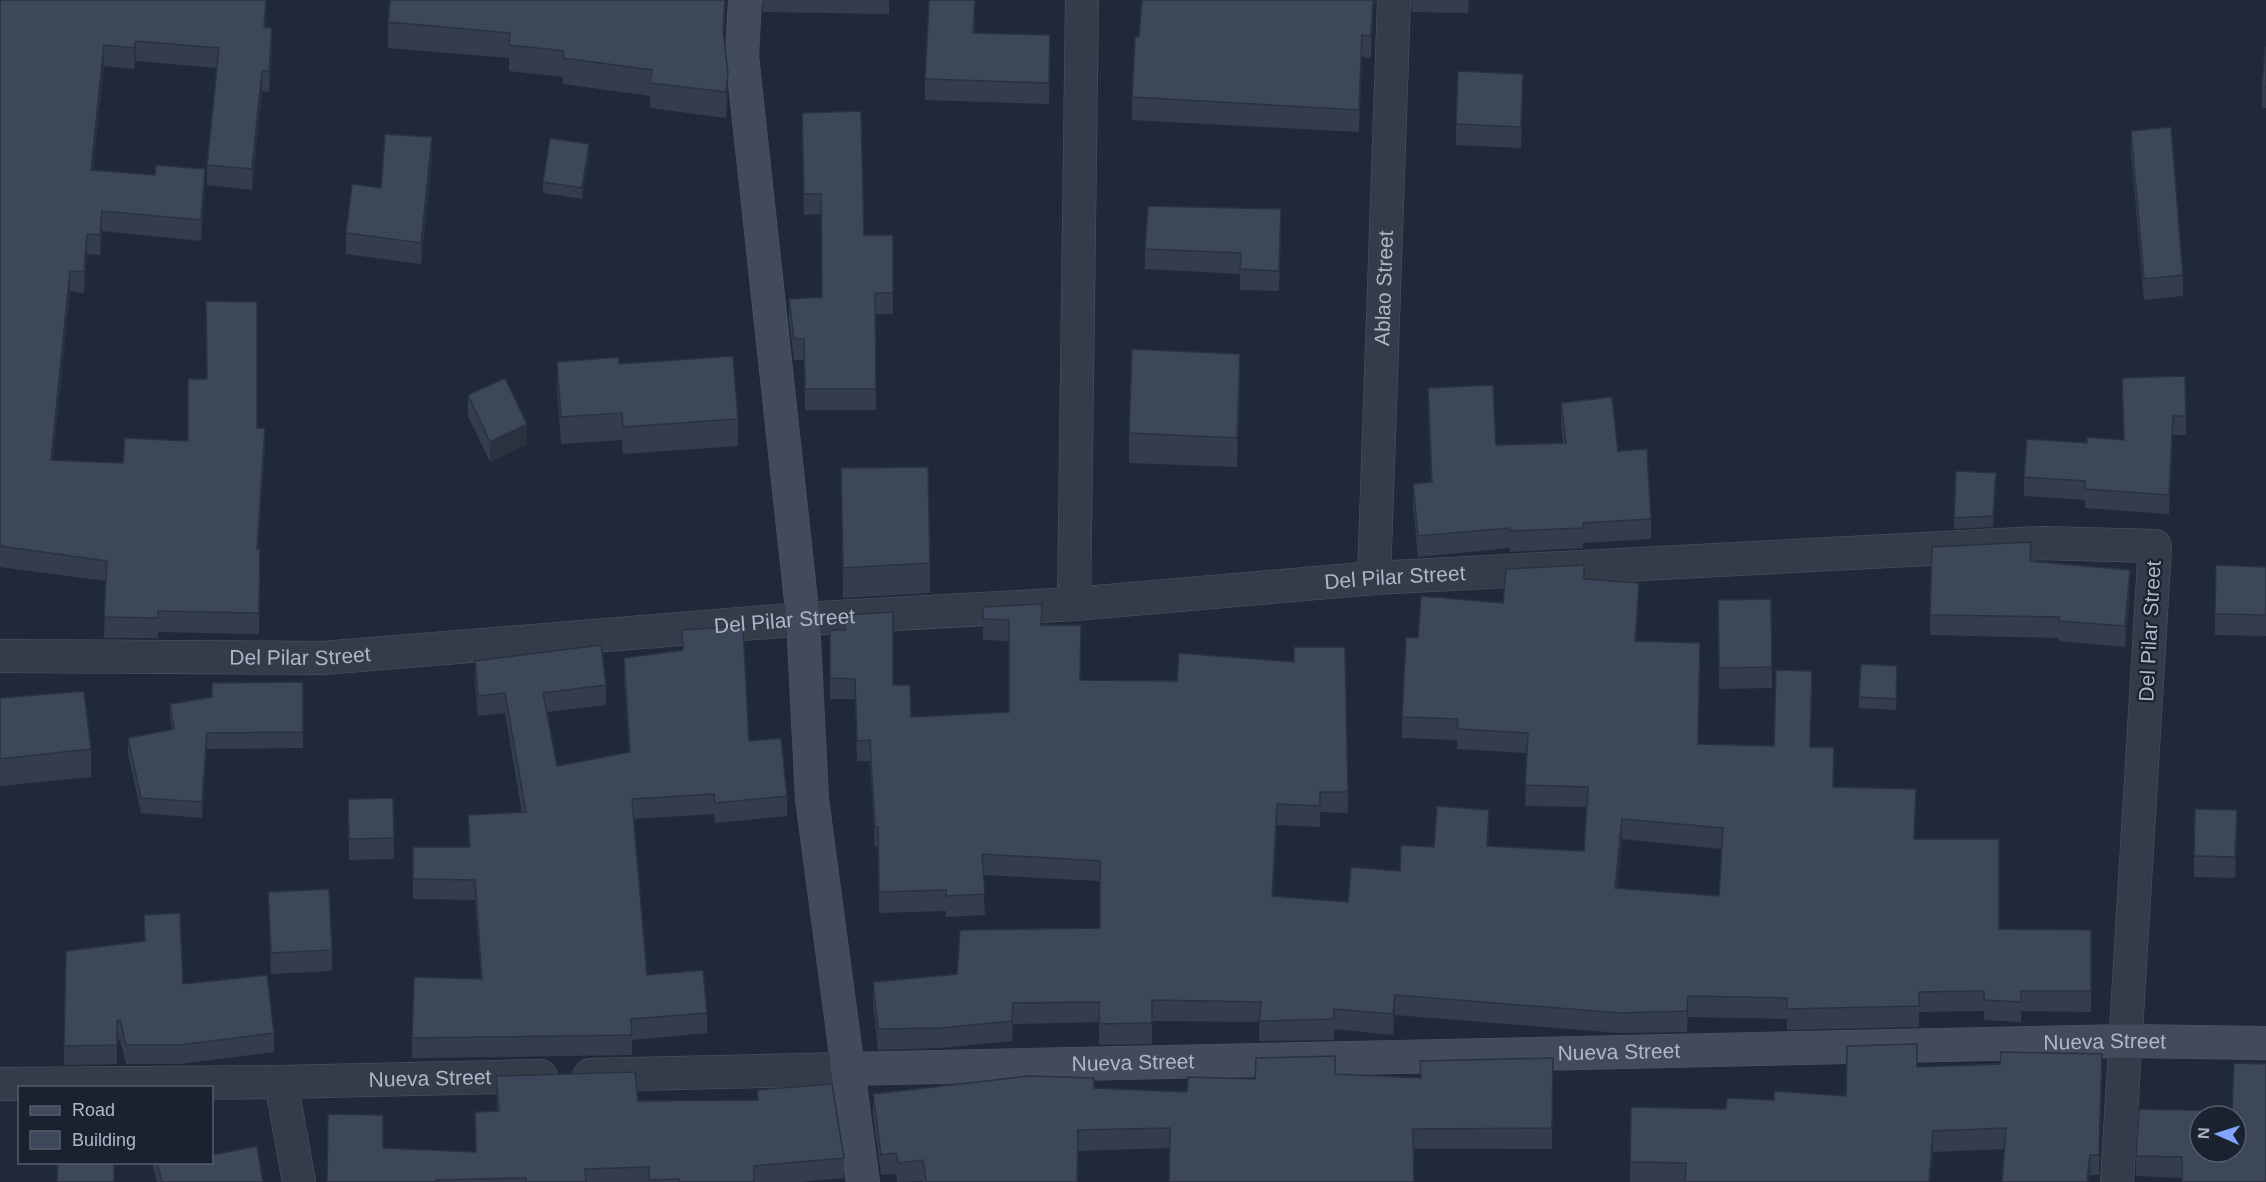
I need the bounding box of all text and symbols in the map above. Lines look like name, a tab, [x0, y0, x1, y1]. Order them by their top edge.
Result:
street label: Ablao Street	[1370, 230, 1397, 346]
street label: Del Pilar Street	[2134, 560, 2165, 702]
street label: Del Pilar Street	[1323, 561, 1466, 593]
street label: Del Pilar Street	[713, 604, 856, 637]
street label: Del Pilar Street	[229, 642, 372, 669]
street label: Nueva Street	[2043, 1029, 2166, 1054]
street label: Nueva Street	[1557, 1039, 1681, 1064]
street label: Nueva Street	[1071, 1049, 1195, 1075]
street label: Nueva Street	[368, 1065, 492, 1091]
legend	[18, 1086, 213, 1164]
text: Road	[72, 1100, 115, 1120]
north arrow	[2188, 1104, 2248, 1164]
text: N	[2195, 1127, 2212, 1139]
text: Building	[72, 1130, 136, 1150]

